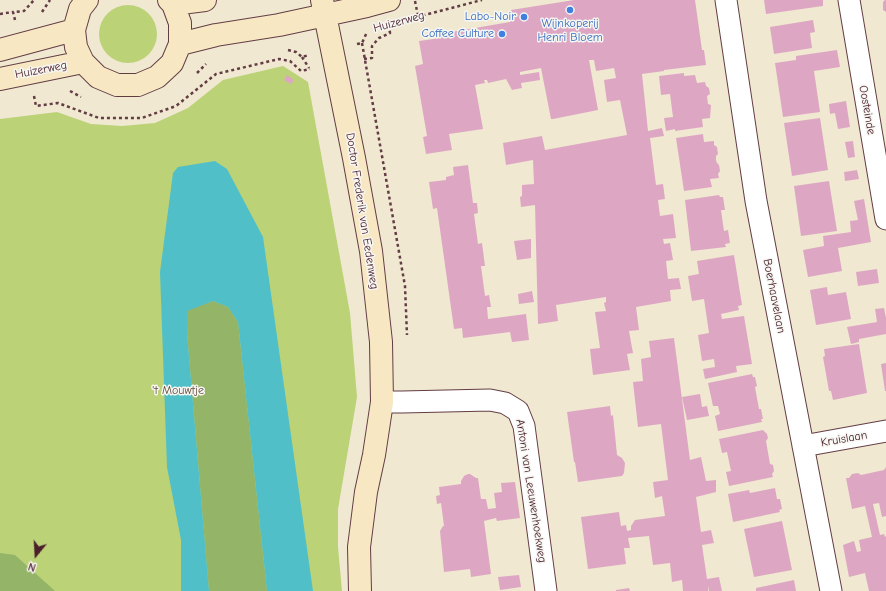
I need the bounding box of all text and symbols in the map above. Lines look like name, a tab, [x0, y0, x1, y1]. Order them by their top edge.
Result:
marker: Wijnkoperij Henri Bloem	[565, 5, 575, 15]
street label: Huizerweg	[372, 8, 426, 36]
place label: Labo-Noir	[465, 10, 516, 24]
marker: Labo-Noir	[519, 12, 529, 22]
place label: Wijnkoperij Henri Bloem	[537, 17, 603, 45]
place label: Coffee Culture	[422, 27, 494, 41]
marker: Coffee Culture	[497, 29, 507, 39]
street label: Huizerweg	[14, 58, 68, 82]
street label: Oosteinde	[856, 84, 878, 136]
street label: Doctor Frederik van Eedenweg	[343, 132, 381, 290]
street label: Boerhaavelaan	[760, 257, 788, 335]
park label: 't Mouwtje	[152, 384, 204, 398]
street label: Antoni van Leeuwenhoekweg	[513, 418, 549, 564]
street label: Kruislaan	[820, 428, 868, 450]
north arrow	[16, 535, 56, 575]
text: N	[27, 560, 38, 574]

